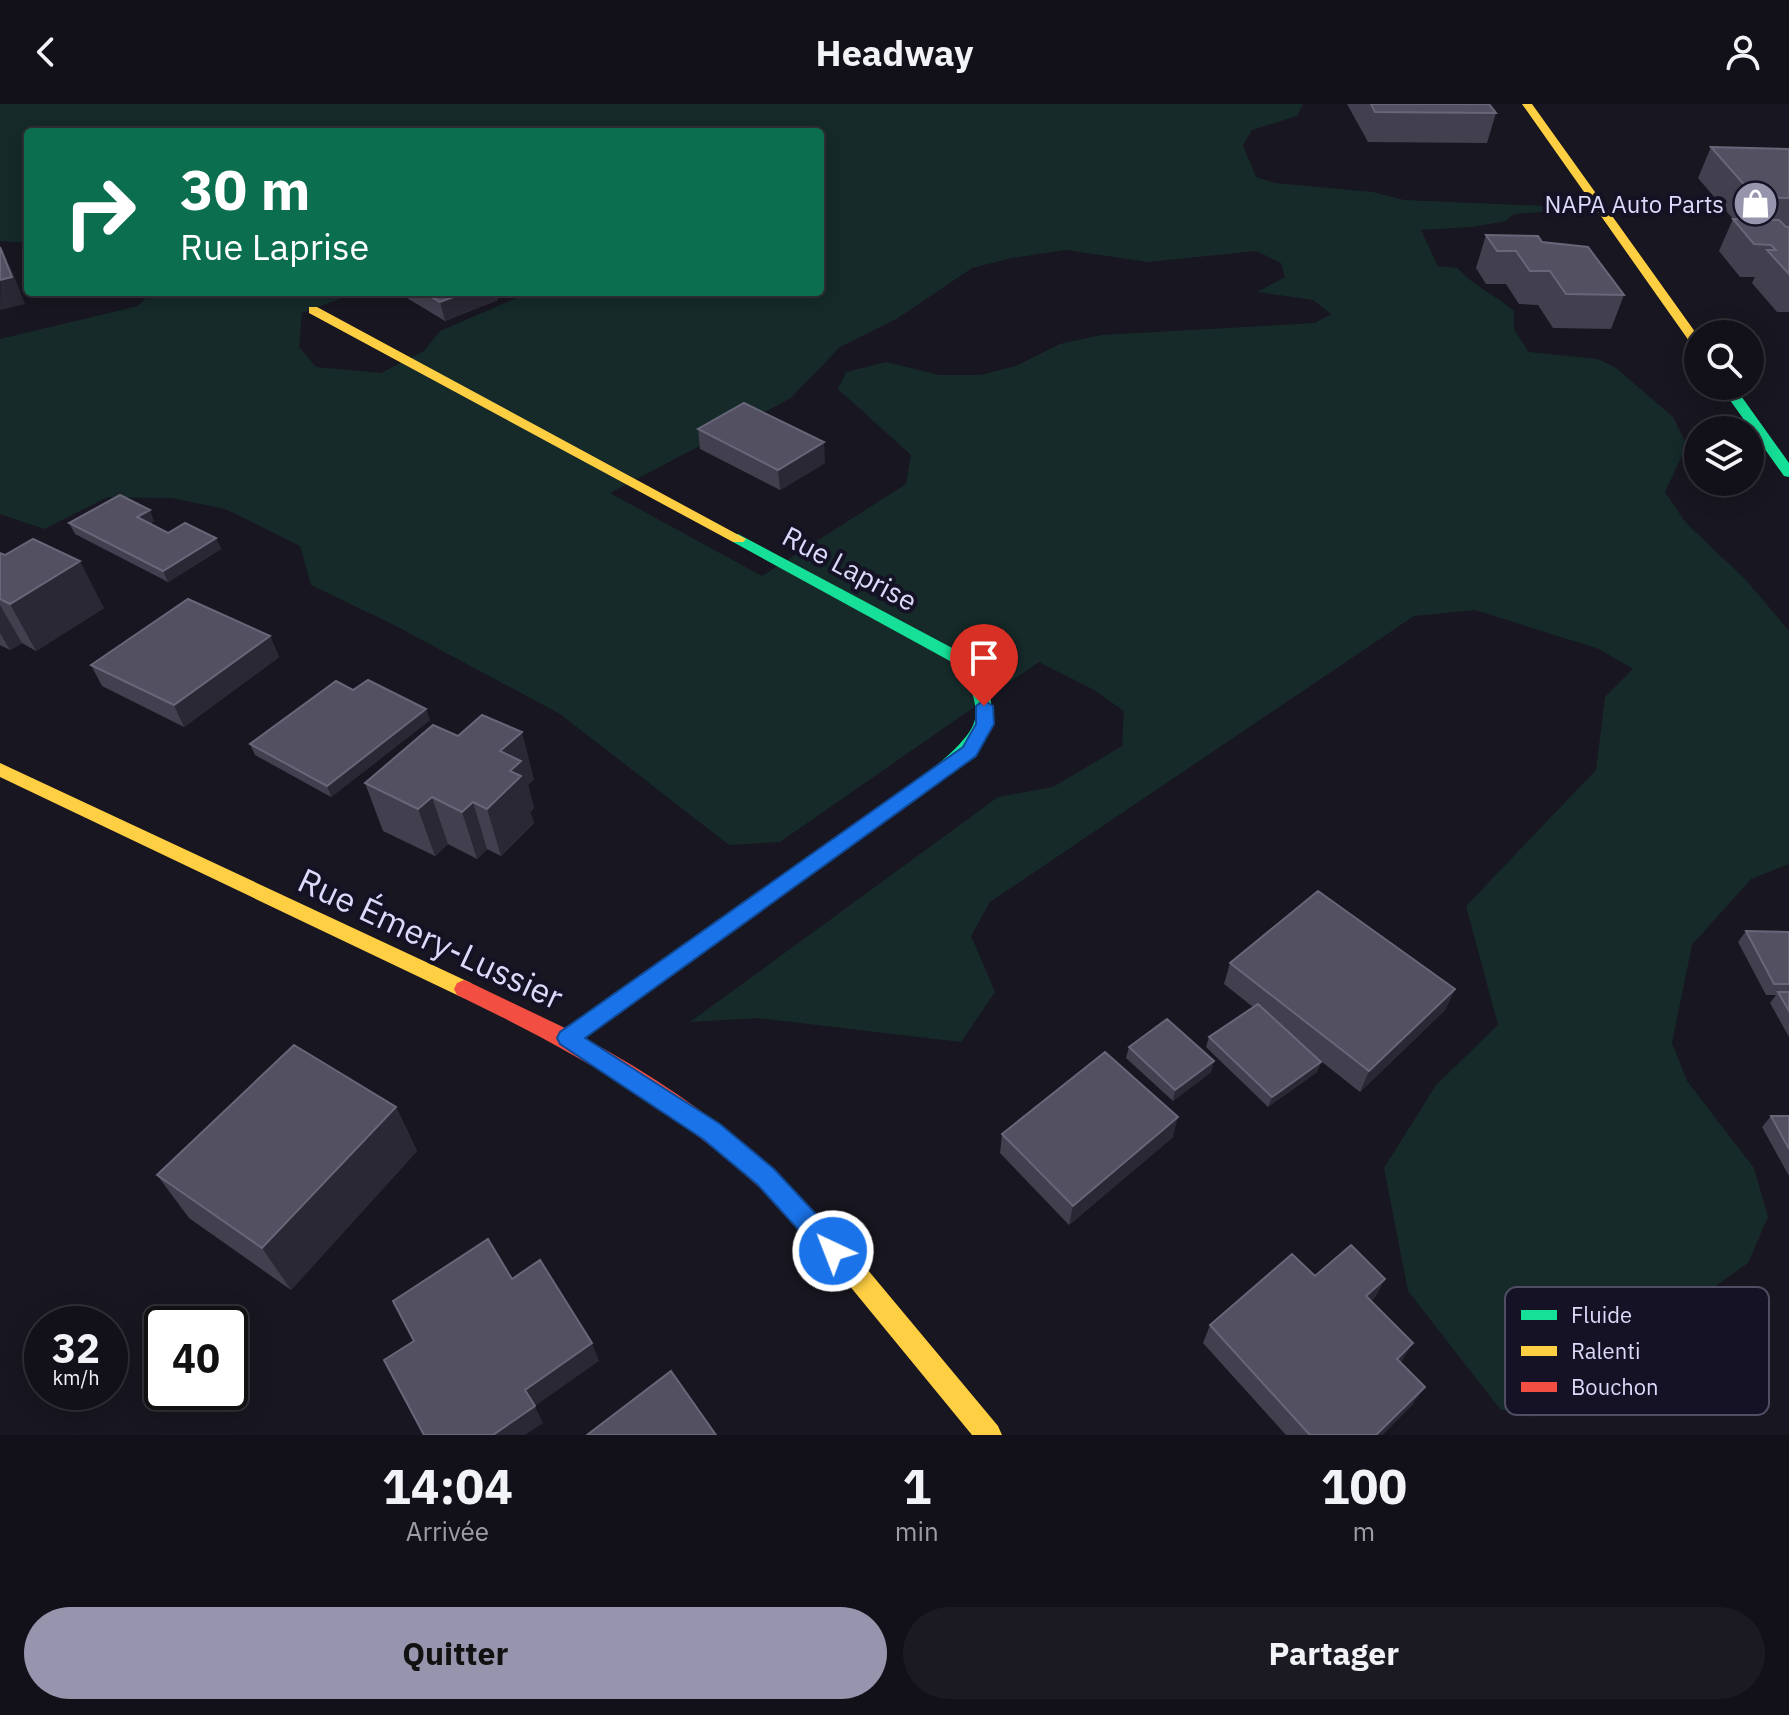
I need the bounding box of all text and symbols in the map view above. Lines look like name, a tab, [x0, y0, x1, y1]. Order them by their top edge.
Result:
text: Headway	[816, 29, 973, 76]
icon: back	[24, 30, 68, 74]
icon: person	[1721, 30, 1765, 74]
text: 30 m	[180, 153, 310, 225]
icon: right	[48, 160, 152, 264]
shop icon: NAPA Auto Parts	[1731, 180, 1779, 228]
place label: NAPA Auto Parts	[1545, 188, 1724, 220]
text: Rue Laprise	[180, 223, 369, 270]
map controls	[1684, 320, 1764, 496]
button: search	[1684, 320, 1764, 400]
button: layers	[1684, 416, 1764, 496]
street label: Rue Laprise	[776, 517, 924, 619]
pin	[950, 624, 1018, 706]
icon: arrive	[962, 636, 1006, 680]
street label: Rue Émery-Lussier	[291, 857, 571, 1019]
position arrow	[791, 1209, 875, 1293]
legend	[1505, 1287, 1769, 1415]
text: Fluide	[1571, 1300, 1632, 1329]
speed limit sign: 40	[144, 1306, 248, 1410]
text: 32	[52, 1322, 100, 1374]
text: Ralenti	[1571, 1336, 1640, 1365]
text: km/h	[52, 1364, 100, 1391]
text: Bouchon	[1571, 1372, 1659, 1401]
text: 14:04	[382, 1455, 513, 1517]
text: 1	[902, 1455, 931, 1517]
text: 100	[1321, 1455, 1407, 1517]
text: Arrivée	[406, 1514, 489, 1548]
text: min	[895, 1514, 939, 1548]
text: m	[1353, 1514, 1375, 1548]
button: Quitter	[24, 1607, 887, 1699]
button: Partager	[903, 1607, 1765, 1699]

